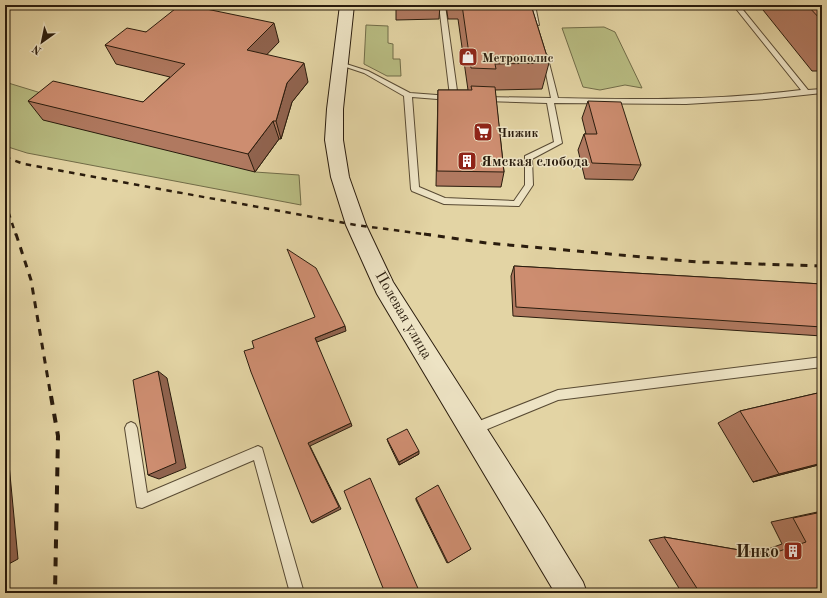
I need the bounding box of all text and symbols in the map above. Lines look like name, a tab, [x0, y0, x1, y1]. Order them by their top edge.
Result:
north arrow	[22, 22, 62, 62]
text: N	[30, 42, 44, 56]
shop icon: Метрополис	[457, 46, 479, 68]
place label: Метрополис	[482, 52, 553, 65]
supermarket icon: Чижик	[472, 121, 494, 143]
place label: Чижик	[497, 127, 538, 140]
building icon: Ямская слобода	[456, 150, 478, 172]
place label: Ямская слобода	[481, 155, 589, 170]
street label: Полевая улица	[372, 269, 434, 363]
building icon: Инко	[782, 540, 804, 562]
place label: Инко	[735, 543, 779, 561]

